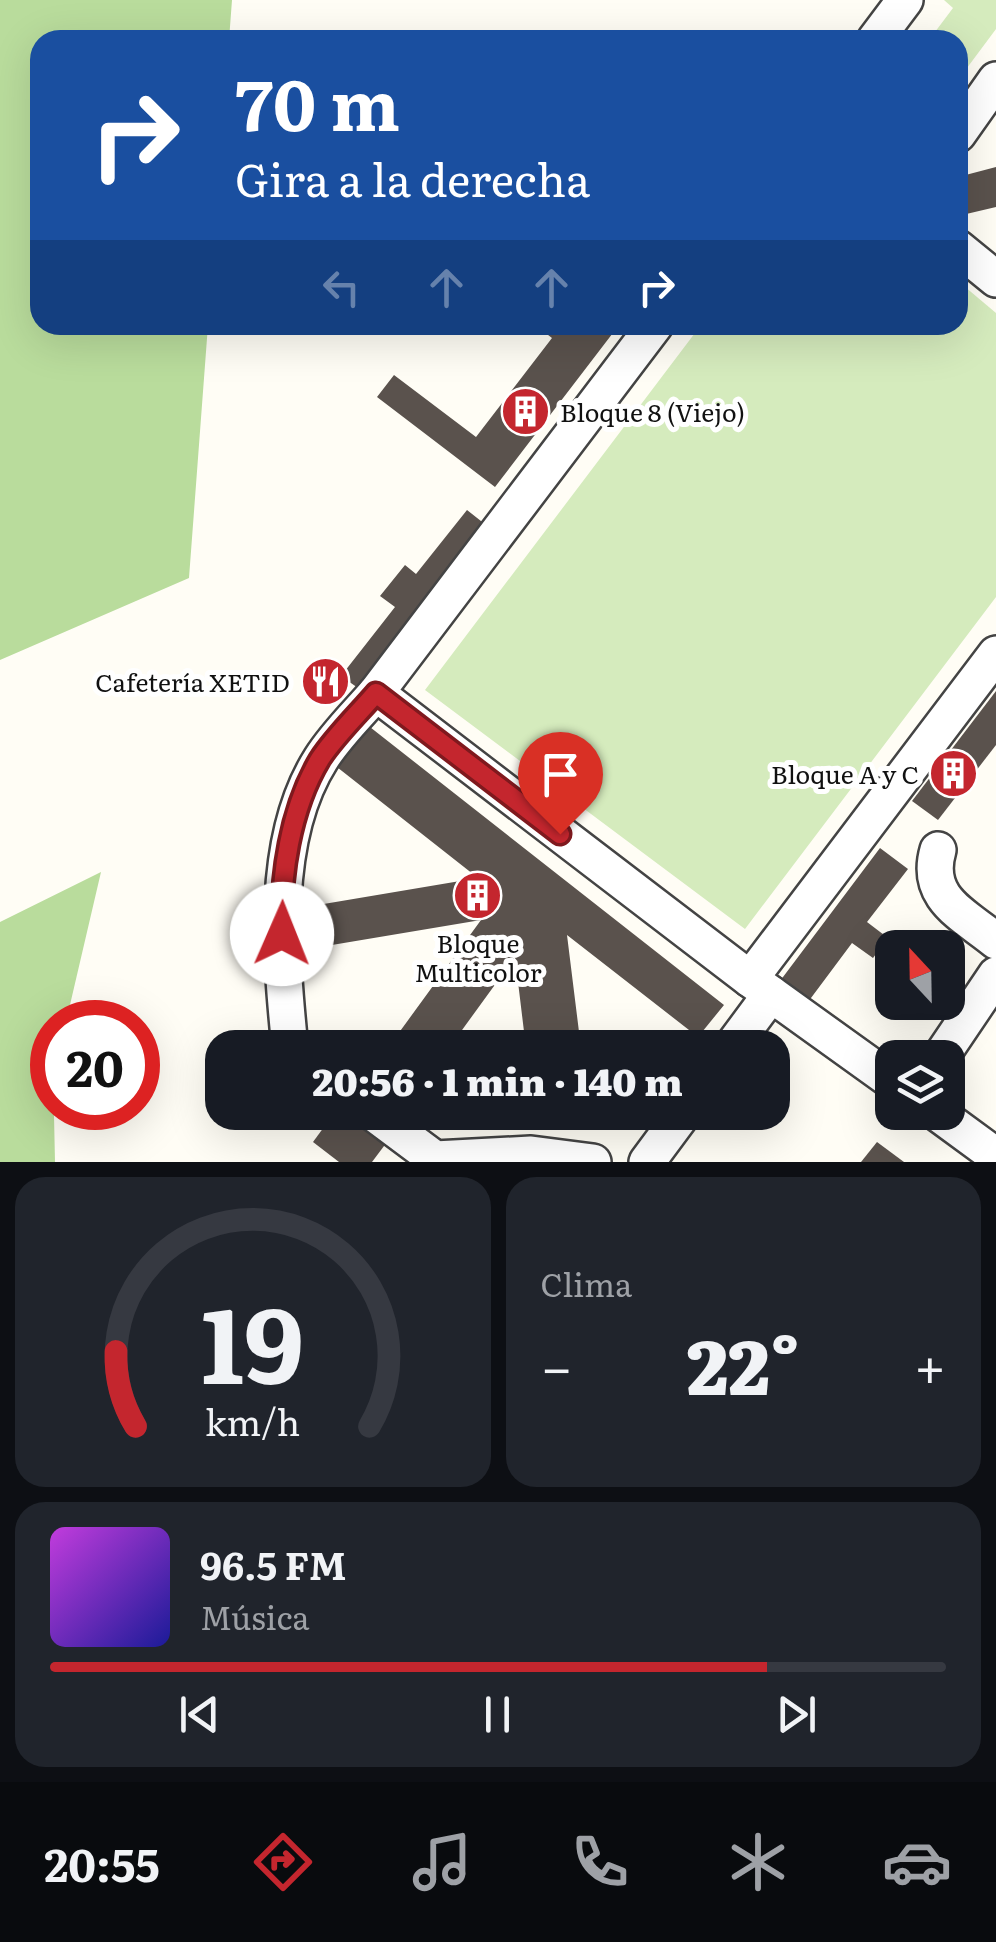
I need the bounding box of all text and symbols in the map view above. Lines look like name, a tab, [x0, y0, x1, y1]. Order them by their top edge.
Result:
text: 70 m	[235, 49, 400, 153]
icon: right	[70, 70, 200, 200]
text: Gira a la derecha	[235, 144, 590, 211]
icon: left	[314, 260, 369, 315]
icon: ahead	[419, 260, 474, 315]
icon: ahead	[524, 260, 579, 315]
icon: right	[629, 260, 684, 315]
building icon: Bloque 8 (Viejo)	[499, 385, 551, 437]
place label: Bloque 8 (Viejo)	[560, 393, 745, 430]
restaurant icon: Cafetería XETID	[299, 655, 351, 707]
place label: Cafetería XETID	[95, 663, 290, 700]
pin	[518, 732, 603, 835]
icon: arrive	[533, 747, 588, 802]
building icon: Bloque A y C	[928, 747, 980, 799]
place label: Bloque A y C	[771, 755, 919, 792]
building icon: Bloque Multicolor	[452, 870, 504, 922]
position arrow	[230, 882, 334, 986]
place label: Bloque Multicolor	[414, 924, 542, 990]
north arrow	[875, 930, 965, 1020]
map controls	[875, 930, 965, 1130]
speed limit sign: 20	[30, 1000, 160, 1130]
button: layers	[875, 1040, 965, 1130]
text: 20:56 · 1 min · 140 m	[312, 1051, 683, 1108]
text: Clima	[541, 1259, 632, 1307]
text: 19	[201, 1262, 304, 1416]
text: 22°	[687, 1307, 800, 1418]
text: −	[541, 1323, 573, 1405]
text: +	[914, 1323, 946, 1405]
text: km/h	[205, 1394, 300, 1447]
text: 96.5 FM	[200, 1535, 346, 1592]
text: Música	[200, 1592, 310, 1640]
icon: previous	[172, 1687, 227, 1742]
icon: pause	[470, 1687, 525, 1742]
icon: next	[769, 1687, 824, 1742]
icon: directions	[248, 1827, 318, 1897]
icon: music	[407, 1827, 477, 1897]
icon: phone	[565, 1827, 635, 1897]
icon: climate	[723, 1827, 793, 1897]
icon: car	[882, 1827, 952, 1897]
text: 20:55	[44, 1829, 160, 1896]

